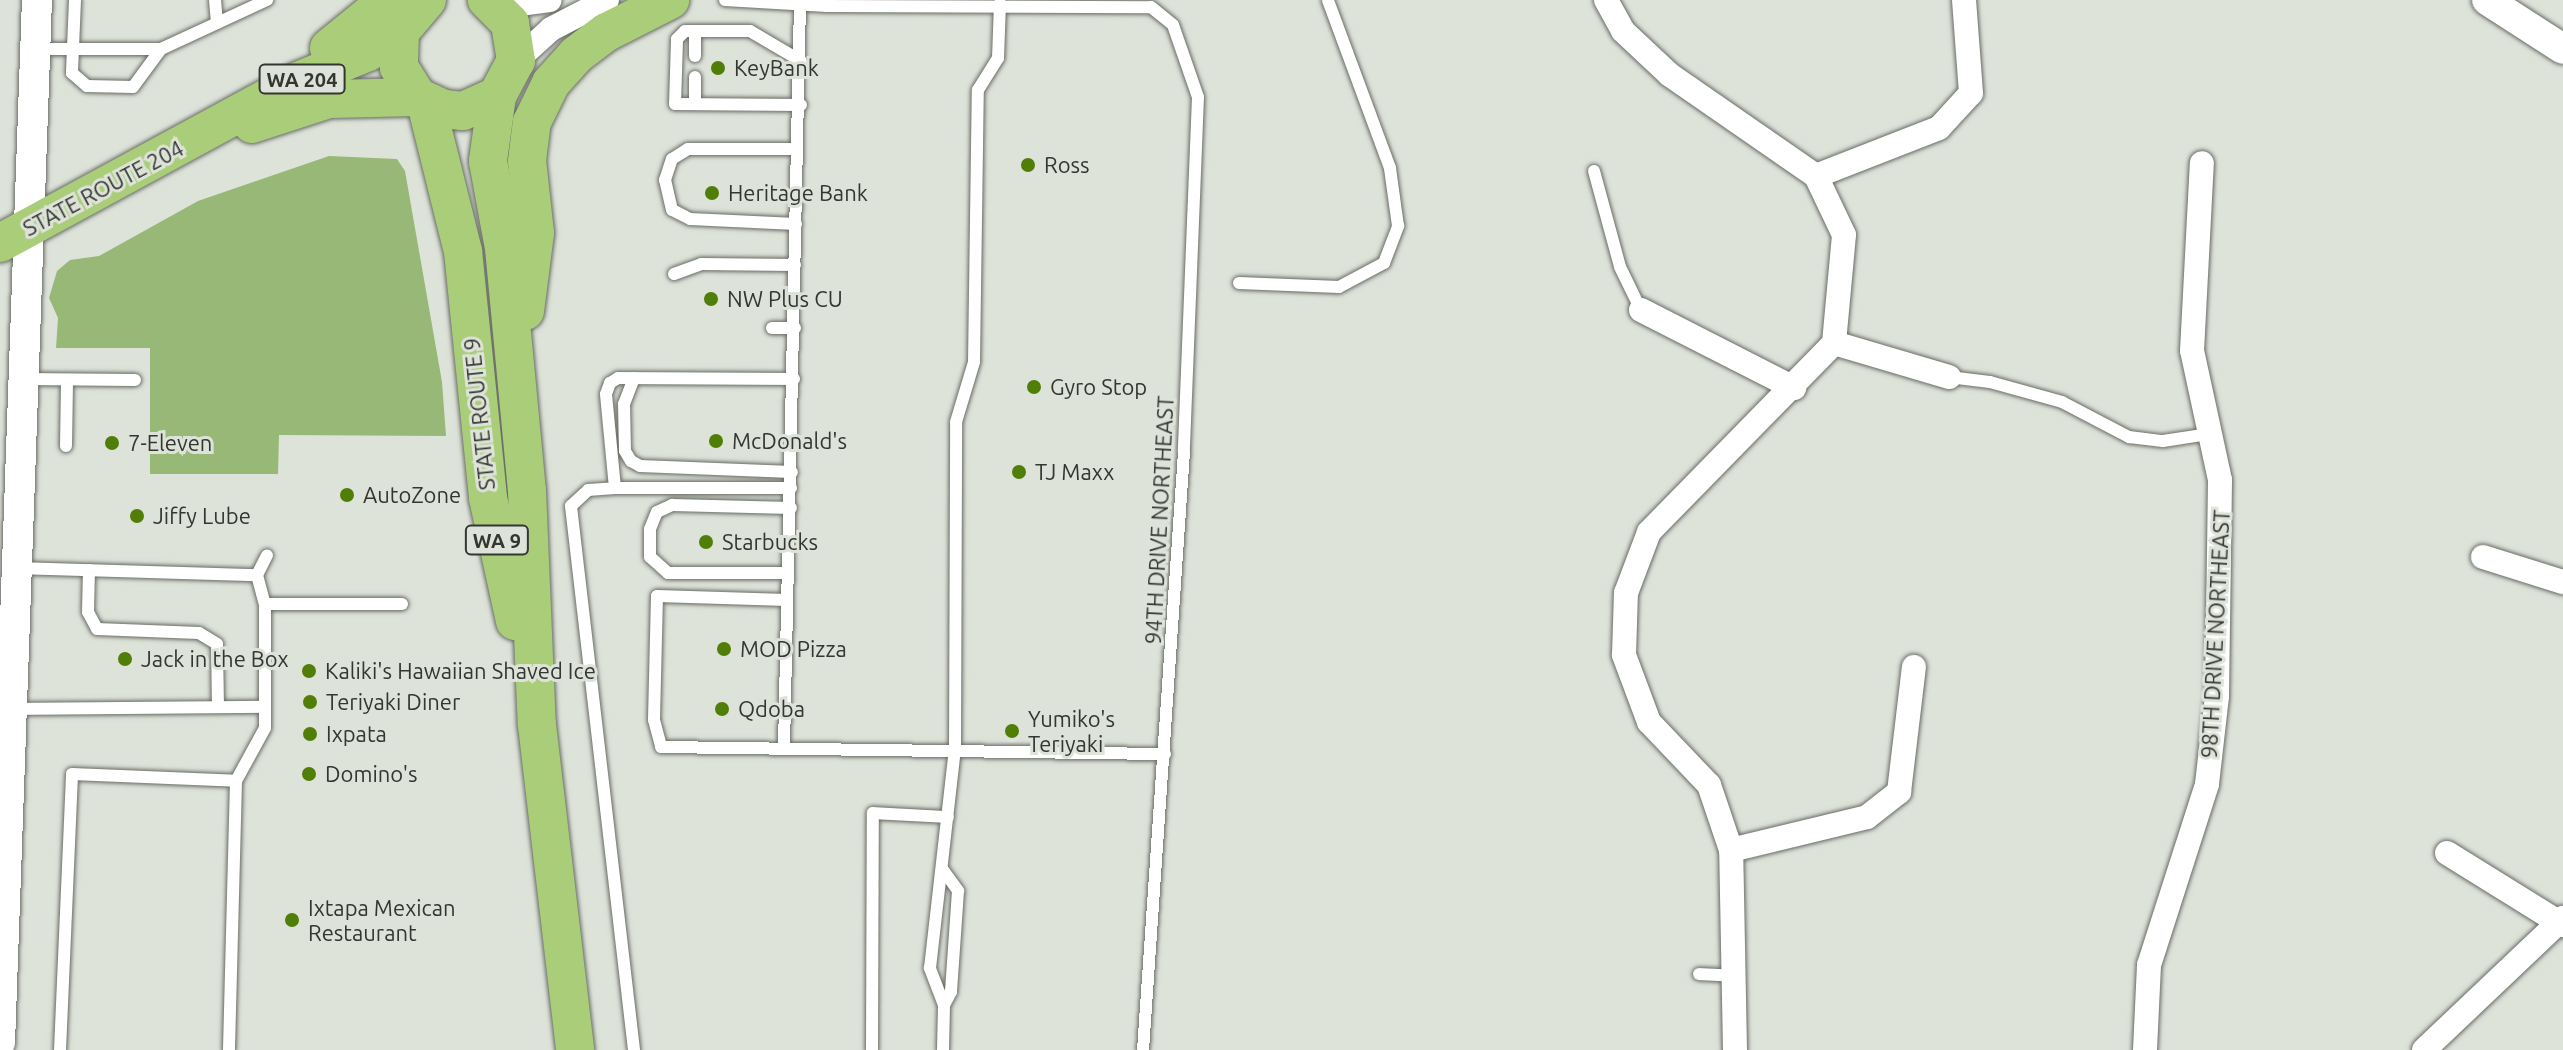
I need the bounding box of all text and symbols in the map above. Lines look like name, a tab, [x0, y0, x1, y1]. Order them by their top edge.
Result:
place label: KeyBank	[734, 55, 819, 81]
marker: KeyBank	[709, 59, 727, 77]
road number: WA 204	[258, 63, 346, 95]
street label: STATE ROUTE 204	[18, 135, 188, 241]
place label: Ross	[1044, 152, 1090, 178]
marker: Ross	[1019, 156, 1037, 174]
place label: Heritage Bank	[728, 180, 868, 206]
marker: Heritage Bank	[703, 184, 721, 202]
place label: NW Plus CU	[727, 286, 843, 312]
marker: NW Plus CU	[702, 290, 720, 308]
street label: STATE ROUTE 9	[458, 337, 500, 491]
place label: Gyro Stop	[1050, 374, 1147, 400]
marker: Gyro Stop	[1025, 378, 1043, 396]
street label: 94TH DRIVE NORTHEAST	[1139, 395, 1179, 645]
place label: McDonald's	[732, 428, 847, 454]
place label: 7-Eleven	[128, 430, 212, 456]
marker: McDonald's	[707, 432, 725, 450]
marker: 7-Eleven	[103, 434, 121, 452]
place label: TJ Maxx	[1035, 459, 1114, 485]
marker: TJ Maxx	[1010, 463, 1028, 481]
place label: AutoZone	[363, 482, 461, 508]
marker: AutoZone	[338, 486, 356, 504]
place label: Jiffy Lube	[153, 503, 251, 529]
marker: Jiffy Lube	[128, 507, 146, 525]
street label: 98TH DRIVE NORTHEAST	[2195, 509, 2235, 759]
road number: WA 9	[463, 524, 531, 556]
place label: Starbucks	[722, 529, 818, 555]
marker: Starbucks	[697, 533, 715, 551]
place label: MOD Pizza	[740, 636, 847, 662]
marker: MOD Pizza	[715, 640, 733, 658]
place label: Jack in the Box	[141, 646, 289, 672]
marker: Jack in the Box	[116, 650, 134, 668]
place label: Kaliki's Hawaiian Shaved Ice	[325, 658, 596, 684]
marker: Kaliki's Hawaiian Shaved Ice	[300, 662, 318, 680]
place label: Teriyaki Diner	[326, 689, 460, 715]
marker: Teriyaki Diner	[301, 693, 319, 711]
place label: Qdoba	[738, 696, 805, 722]
marker: Qdoba	[713, 700, 731, 718]
place label: Yumiko's Teriyaki	[1028, 705, 1115, 756]
place label: Ixpata	[326, 721, 387, 747]
marker: Yumiko's Teriyaki	[1003, 722, 1021, 740]
marker: Ixpata	[301, 725, 319, 743]
place label: Domino's	[325, 761, 418, 787]
marker: Domino's	[300, 765, 318, 783]
place label: Ixtapa Mexican Restaurant	[308, 894, 456, 946]
marker: Ixtapa Mexican Restaurant	[283, 911, 301, 929]

